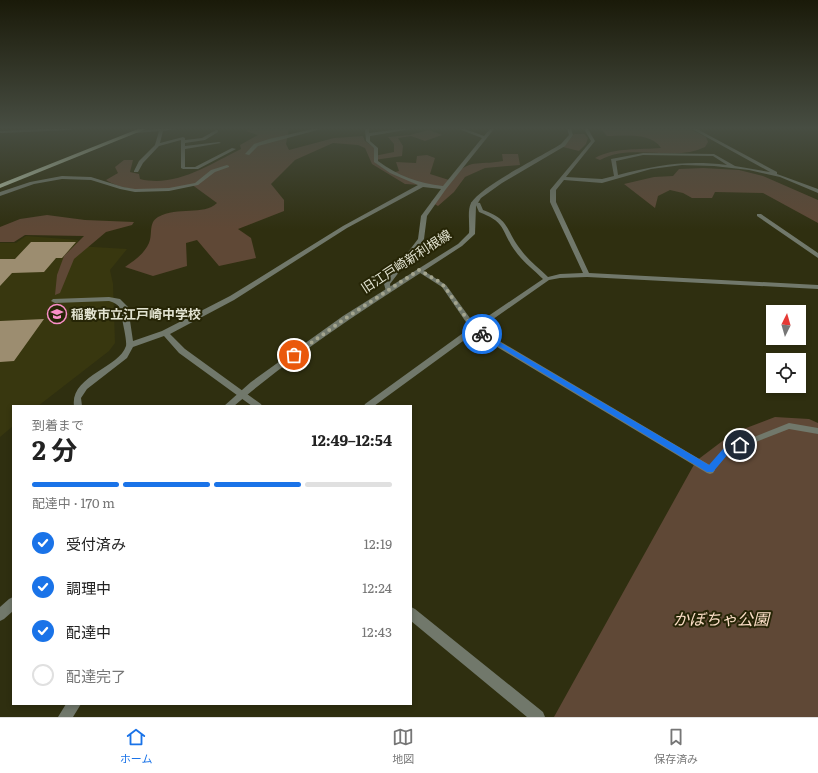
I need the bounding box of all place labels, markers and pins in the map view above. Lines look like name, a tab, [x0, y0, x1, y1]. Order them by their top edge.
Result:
school or university icon: 稲敷市立江戸崎中学校	[46, 303, 68, 325]
place label: 稲敷市立江戸崎中学校	[71, 304, 201, 323]
pin	[277, 338, 311, 372]
pin	[723, 428, 757, 462]

